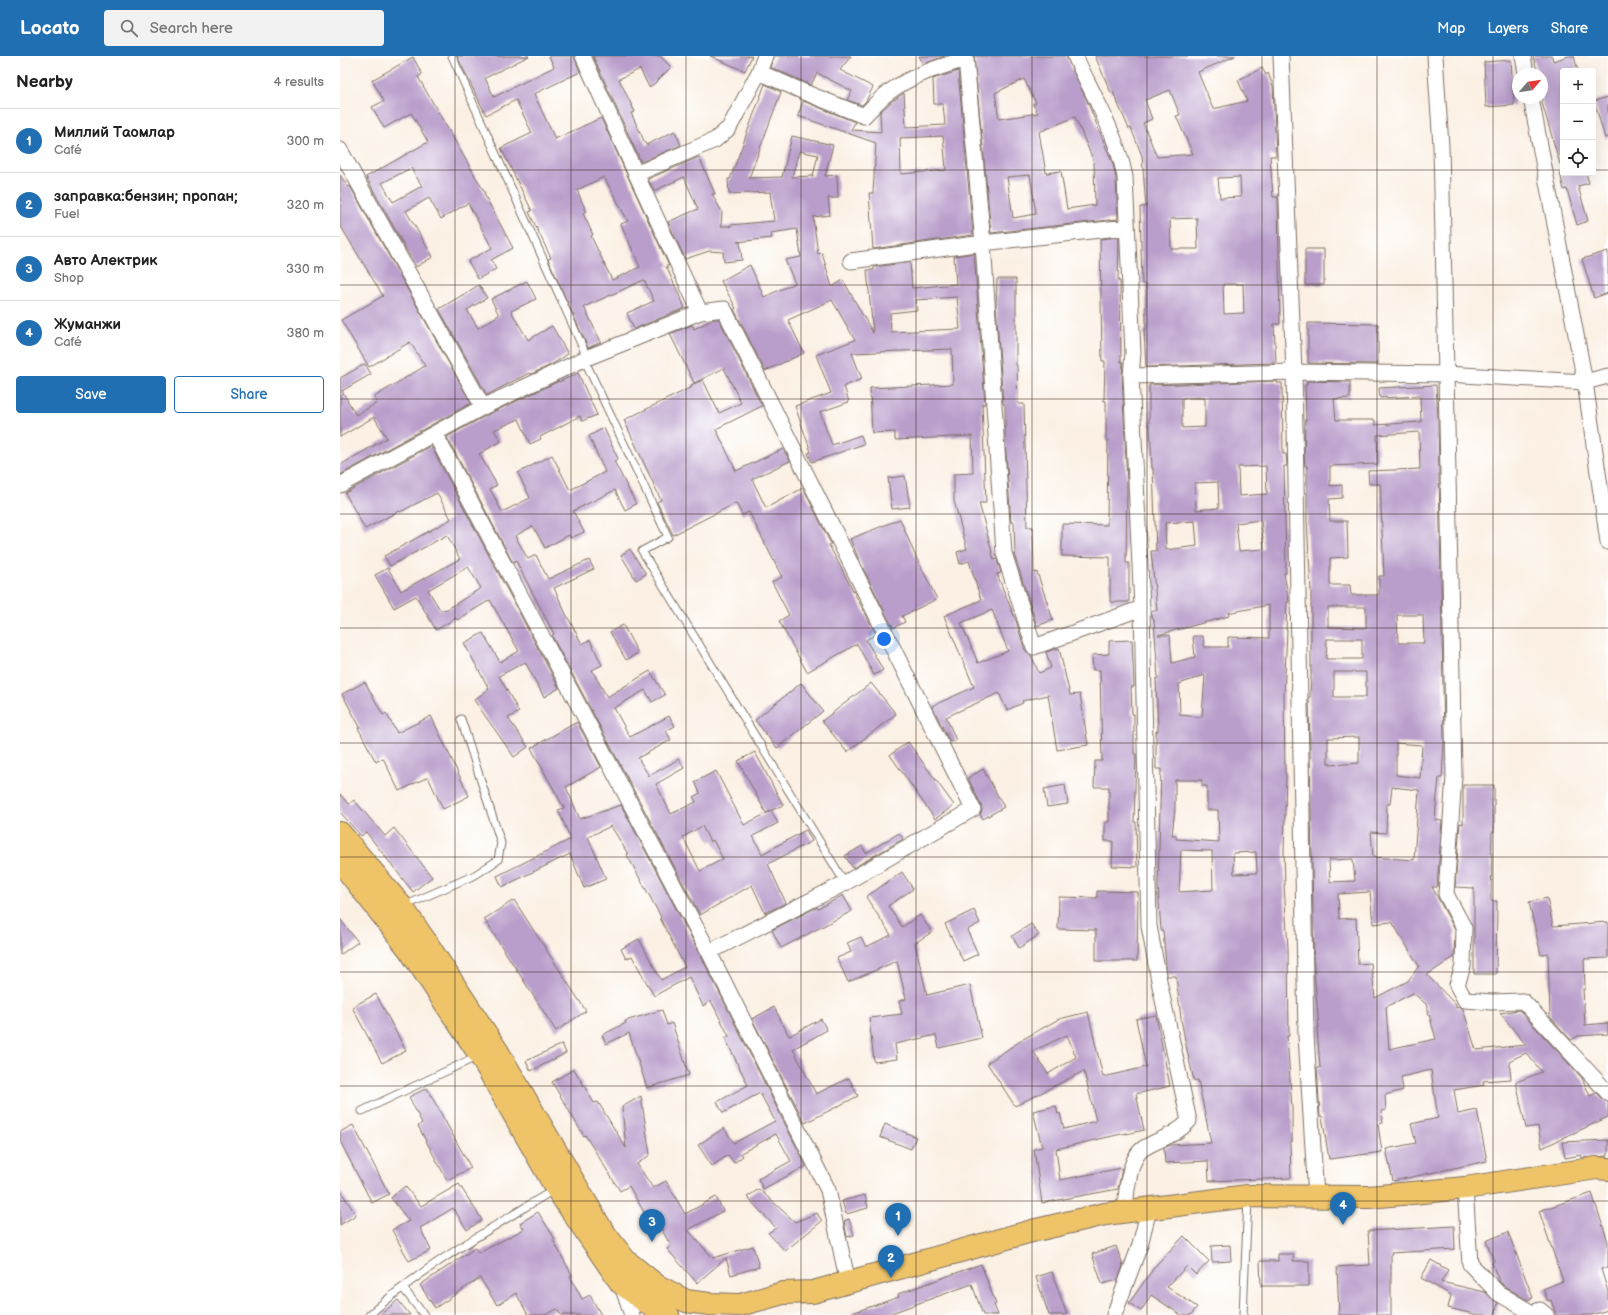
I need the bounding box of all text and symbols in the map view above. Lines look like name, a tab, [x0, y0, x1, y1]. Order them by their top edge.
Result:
search box	[104, 10, 384, 46]
text: Locato	[20, 17, 80, 40]
icon: search	[118, 17, 140, 39]
text: Search here	[150, 19, 233, 38]
text: Map	[1437, 20, 1465, 37]
text: Layers	[1487, 20, 1529, 37]
text: Share	[1551, 20, 1588, 37]
north arrow	[1512, 68, 1548, 104]
map controls	[1560, 68, 1596, 176]
button: +	[1560, 68, 1596, 104]
text: Nearby	[16, 72, 73, 92]
text: 4 results	[274, 74, 324, 90]
button: −	[1560, 104, 1596, 140]
text: Миллий Таомлар	[54, 123, 175, 142]
text: 1	[26, 133, 32, 149]
text: 300 m	[286, 133, 324, 149]
button: locate	[1560, 140, 1596, 176]
text: Café	[54, 142, 82, 158]
text: заправка:бензин; пропан;	[54, 187, 238, 206]
text: 2	[25, 197, 33, 213]
text: 320 m	[286, 197, 324, 213]
text: Fuel	[54, 206, 79, 222]
text: Авто Алектрик	[54, 251, 157, 270]
text: 3	[25, 261, 33, 277]
text: 330 m	[286, 261, 324, 277]
text: Shop	[54, 270, 84, 286]
text: Жуманжи	[54, 315, 121, 334]
text: 4	[25, 325, 33, 341]
text: 380 m	[287, 325, 324, 341]
text: Café	[54, 334, 82, 350]
button: Save	[16, 376, 166, 413]
button: Share	[174, 376, 324, 413]
your location	[874, 629, 894, 649]
pin: 4	[1330, 1192, 1356, 1225]
pin: 1	[885, 1203, 911, 1236]
pin: 3	[639, 1209, 665, 1242]
pin: 2	[878, 1245, 904, 1278]

